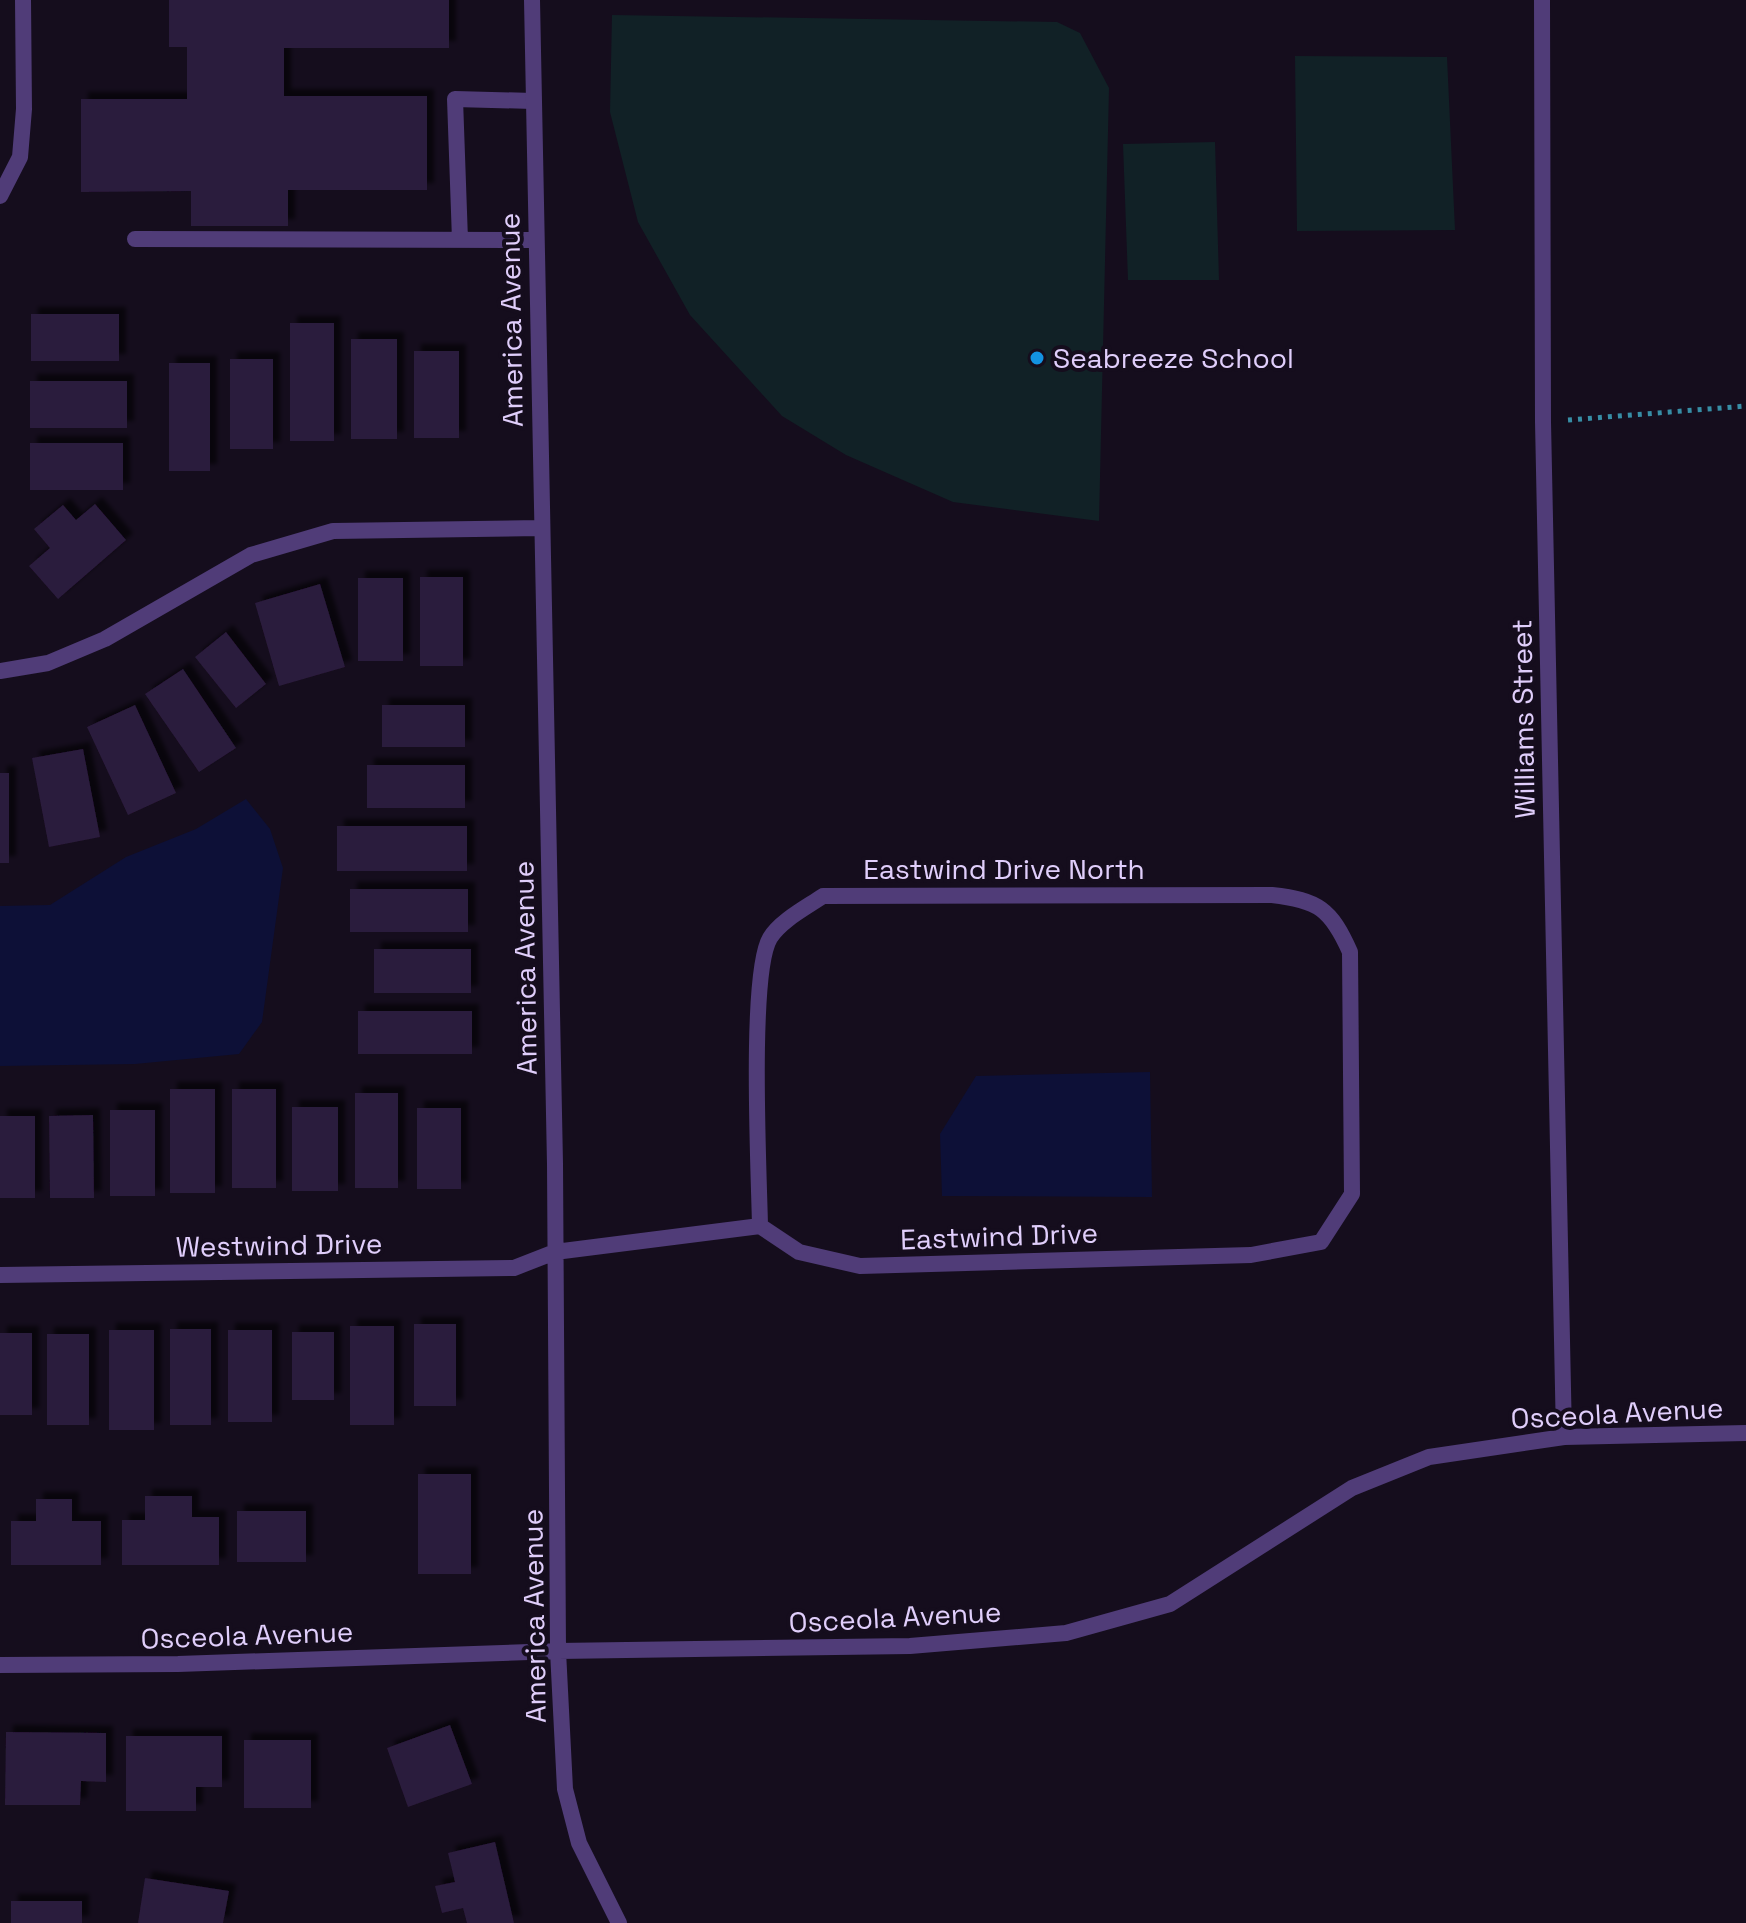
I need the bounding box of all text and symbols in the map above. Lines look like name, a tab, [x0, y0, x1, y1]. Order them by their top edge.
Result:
street label: America Avenue	[491, 213, 531, 427]
place label: Seabreeze School	[1053, 340, 1294, 376]
marker: Seabreeze School	[1028, 349, 1046, 367]
street label: Williams Street	[1503, 619, 1543, 819]
street label: Eastwind Drive North	[863, 851, 1145, 887]
street label: America Avenue	[505, 861, 545, 1075]
street label: Eastwind Drive	[900, 1215, 1098, 1257]
street label: Westwind Drive	[175, 1225, 383, 1265]
street label: Osceola Avenue	[1510, 1389, 1724, 1437]
street label: America Avenue	[514, 1509, 554, 1723]
street label: Osceola Avenue	[788, 1593, 1002, 1641]
street label: Osceola Avenue	[140, 1613, 354, 1657]

